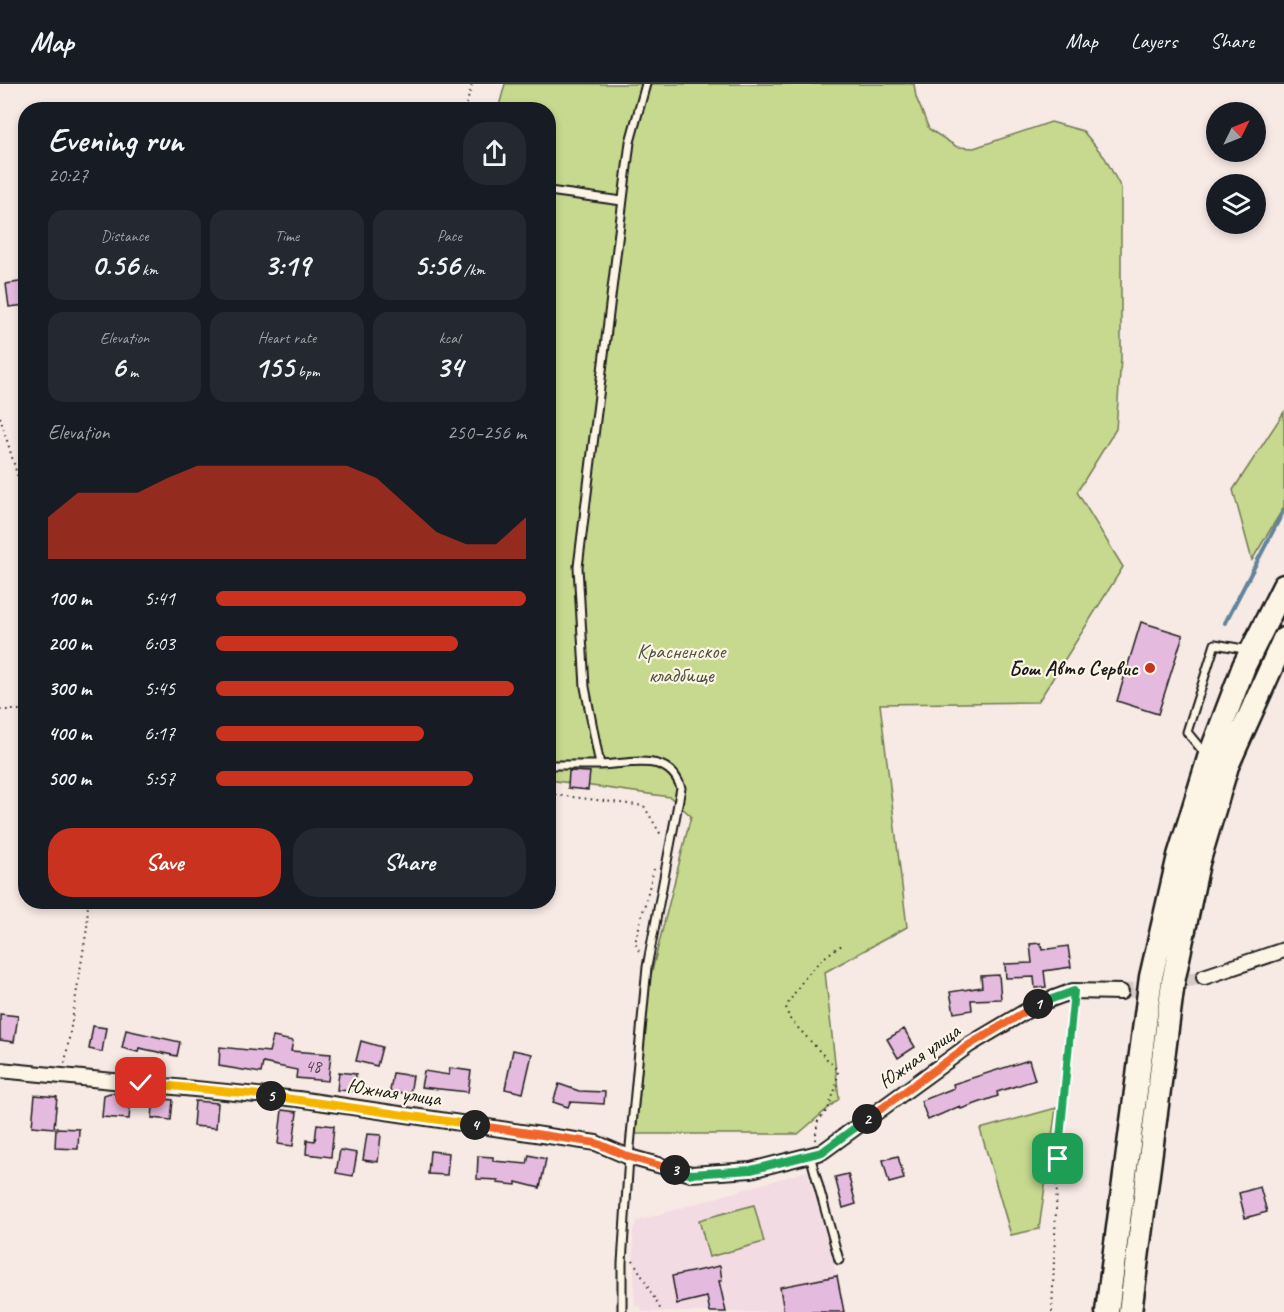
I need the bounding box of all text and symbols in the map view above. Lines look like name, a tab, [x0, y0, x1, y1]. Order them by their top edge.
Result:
text: Map	[30, 24, 73, 59]
text: Map	[1065, 28, 1098, 54]
text: Layers	[1131, 28, 1177, 54]
text: Share	[1210, 28, 1254, 54]
north arrow	[1206, 102, 1266, 162]
map controls	[1206, 102, 1266, 234]
text: Evening run	[48, 119, 183, 161]
button: share	[463, 122, 526, 185]
text: 20:27	[48, 163, 88, 188]
button: layers	[1206, 174, 1266, 234]
text: Distance	[101, 226, 149, 246]
text: Time	[275, 226, 299, 246]
text: Pace	[437, 226, 462, 246]
text: 0.56	[92, 246, 138, 284]
text: 3:19	[264, 246, 310, 284]
text: 5:56	[414, 246, 460, 284]
text: km	[138, 260, 158, 280]
text: /km	[460, 260, 485, 280]
text: Elevation	[100, 328, 149, 348]
text: Heart rate	[258, 328, 316, 348]
text: kcal	[439, 328, 460, 348]
text: 6	[111, 348, 125, 386]
text: 155	[254, 348, 294, 386]
text: 34	[436, 348, 463, 386]
text: m	[125, 362, 138, 382]
text: bpm	[294, 362, 320, 382]
text: Elevation	[48, 420, 110, 445]
text: 250–256 m	[447, 420, 526, 445]
text: 100 m	[48, 586, 91, 611]
text: 5:41	[144, 586, 175, 611]
text: 200 m	[48, 631, 91, 656]
text: 6:03	[144, 631, 175, 656]
park label: Красненское кладбище	[637, 638, 727, 688]
place label: Бош Авто Сервис	[1009, 655, 1138, 681]
marker: Бош Авто Сервис	[1143, 661, 1157, 675]
text: 300 m	[48, 676, 91, 701]
text: 5:45	[144, 676, 175, 701]
text: 400 m	[48, 721, 91, 746]
text: 6:17	[144, 721, 175, 746]
text: 500 m	[48, 766, 91, 791]
text: 5:57	[144, 766, 175, 791]
button: Save	[48, 828, 281, 897]
button: Share	[293, 828, 526, 897]
pin: 1	[1023, 989, 1053, 1019]
text: 1	[1034, 994, 1042, 1014]
street label: Южная улица	[873, 1017, 966, 1094]
house number: 48	[305, 1055, 323, 1077]
pin	[115, 1057, 166, 1108]
icon: check	[124, 1066, 157, 1099]
street label: Южная улица	[345, 1073, 444, 1112]
pin: 5	[256, 1081, 286, 1111]
text: 5	[268, 1086, 274, 1106]
pin: 2	[852, 1104, 882, 1134]
text: 2	[863, 1109, 871, 1129]
pin: 4	[460, 1110, 490, 1140]
text: 4	[471, 1115, 479, 1135]
pin	[1032, 1133, 1083, 1184]
icon: arrive	[1041, 1142, 1074, 1175]
pin: 3	[660, 1155, 690, 1185]
text: 3	[671, 1160, 679, 1180]

